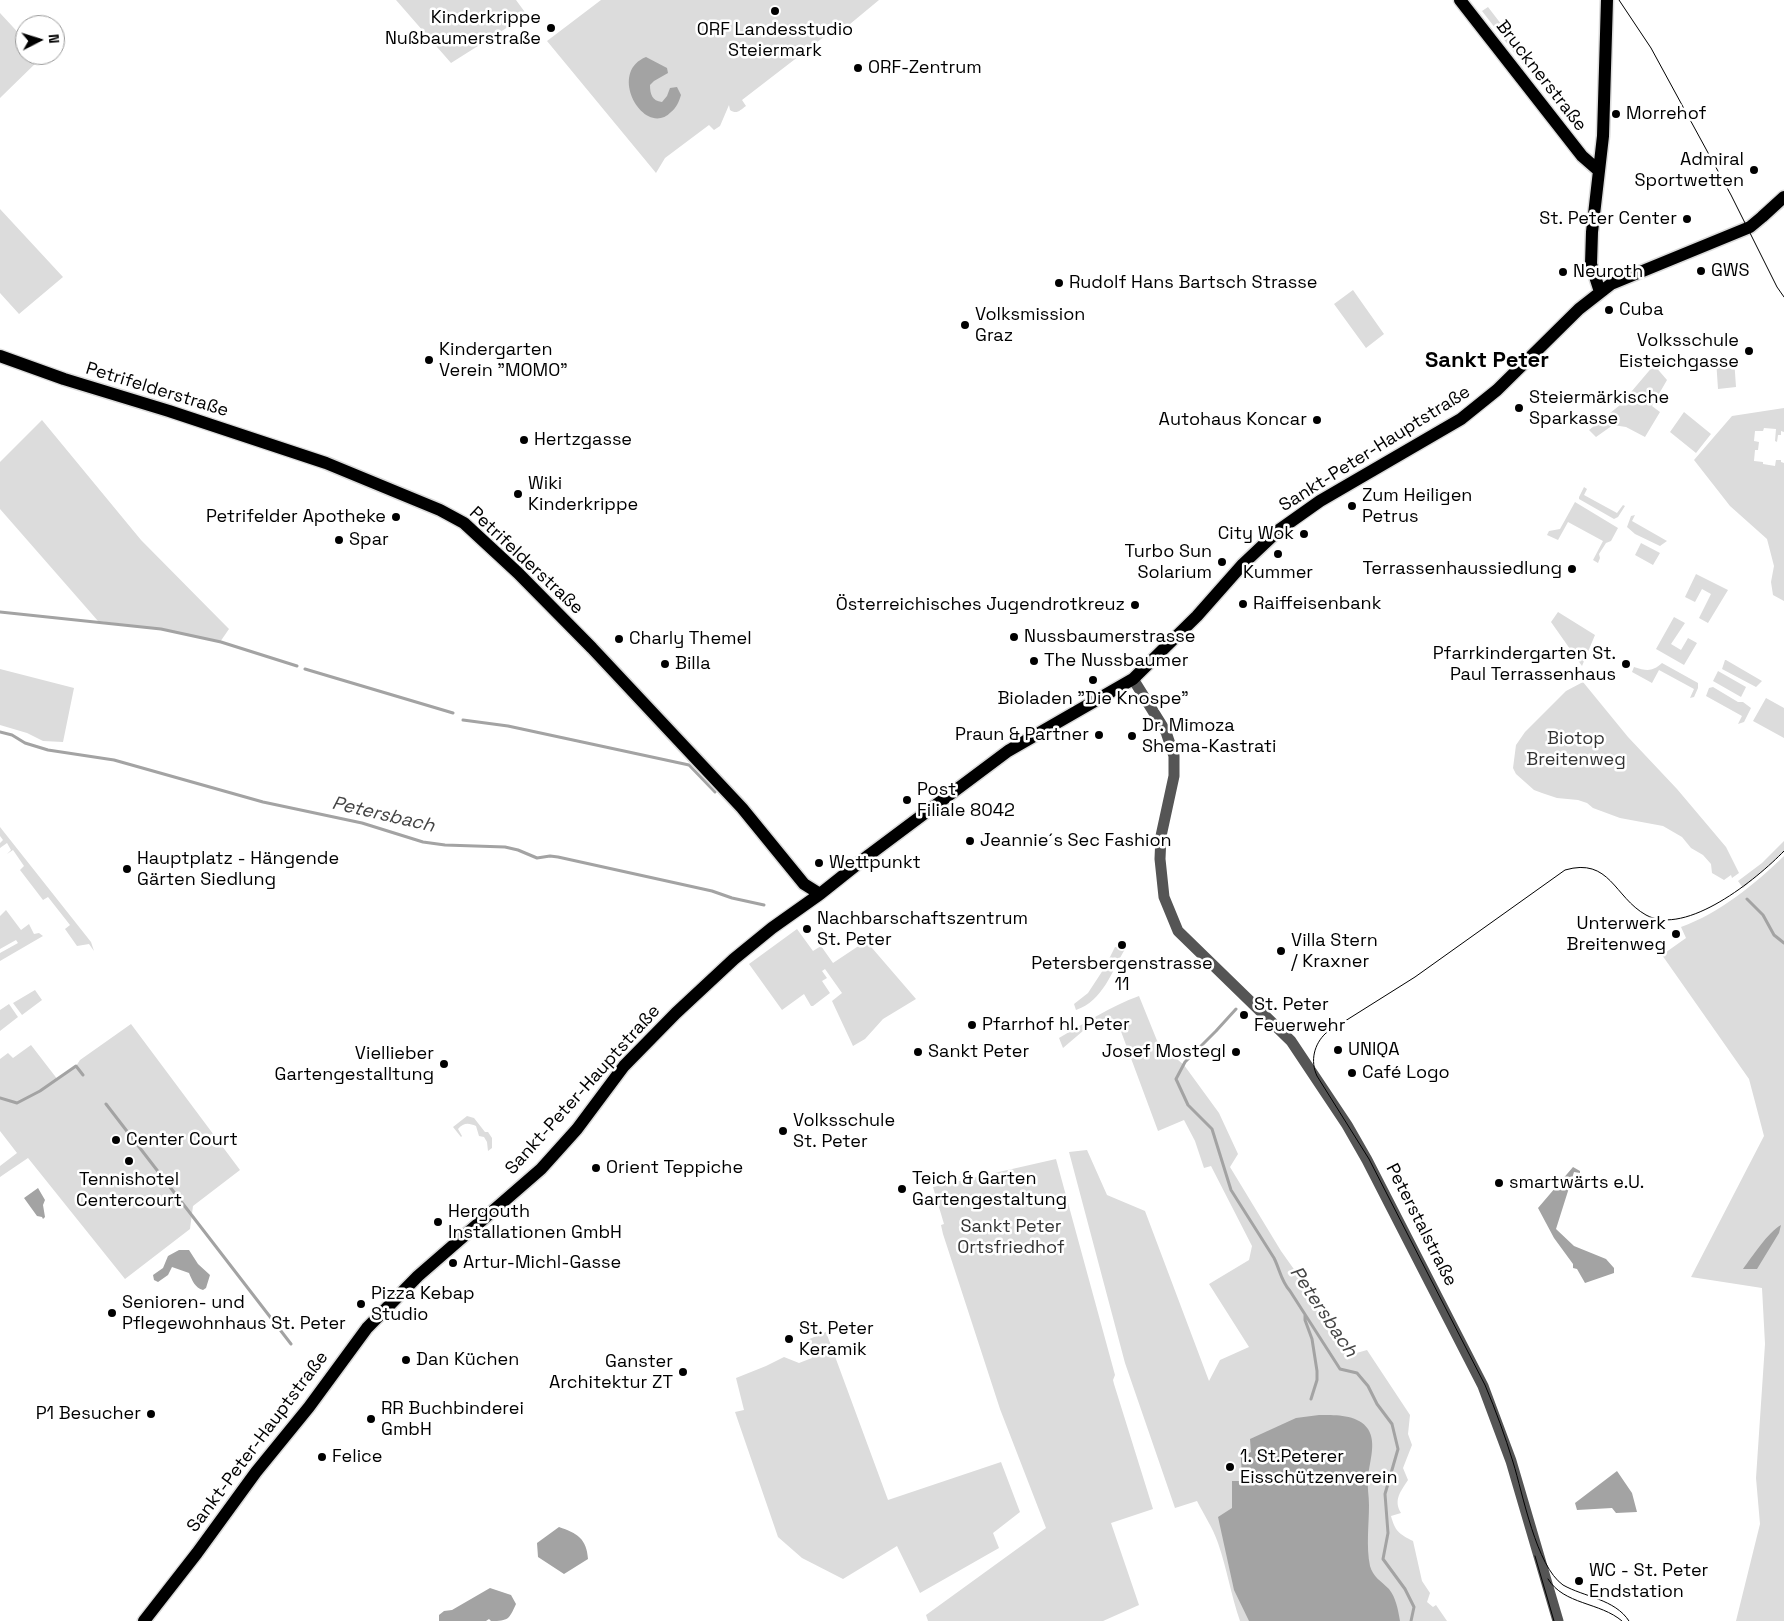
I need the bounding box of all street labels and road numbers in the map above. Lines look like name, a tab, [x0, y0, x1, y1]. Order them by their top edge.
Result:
street label: Brucknerstraße	[1491, 16, 1591, 136]
street label: Petrifelderstraße	[83, 358, 231, 422]
street label: Sankt-Peter-Hauptstraße	[1276, 381, 1474, 517]
street label: Petrifelderstraße	[464, 503, 588, 619]
street label: Sankt-Peter-Hauptstraße	[501, 1001, 665, 1179]
street label: Peterstalstraße	[1381, 1160, 1461, 1290]
street label: Sankt-Peter-Hauptstraße	[183, 1347, 333, 1537]

